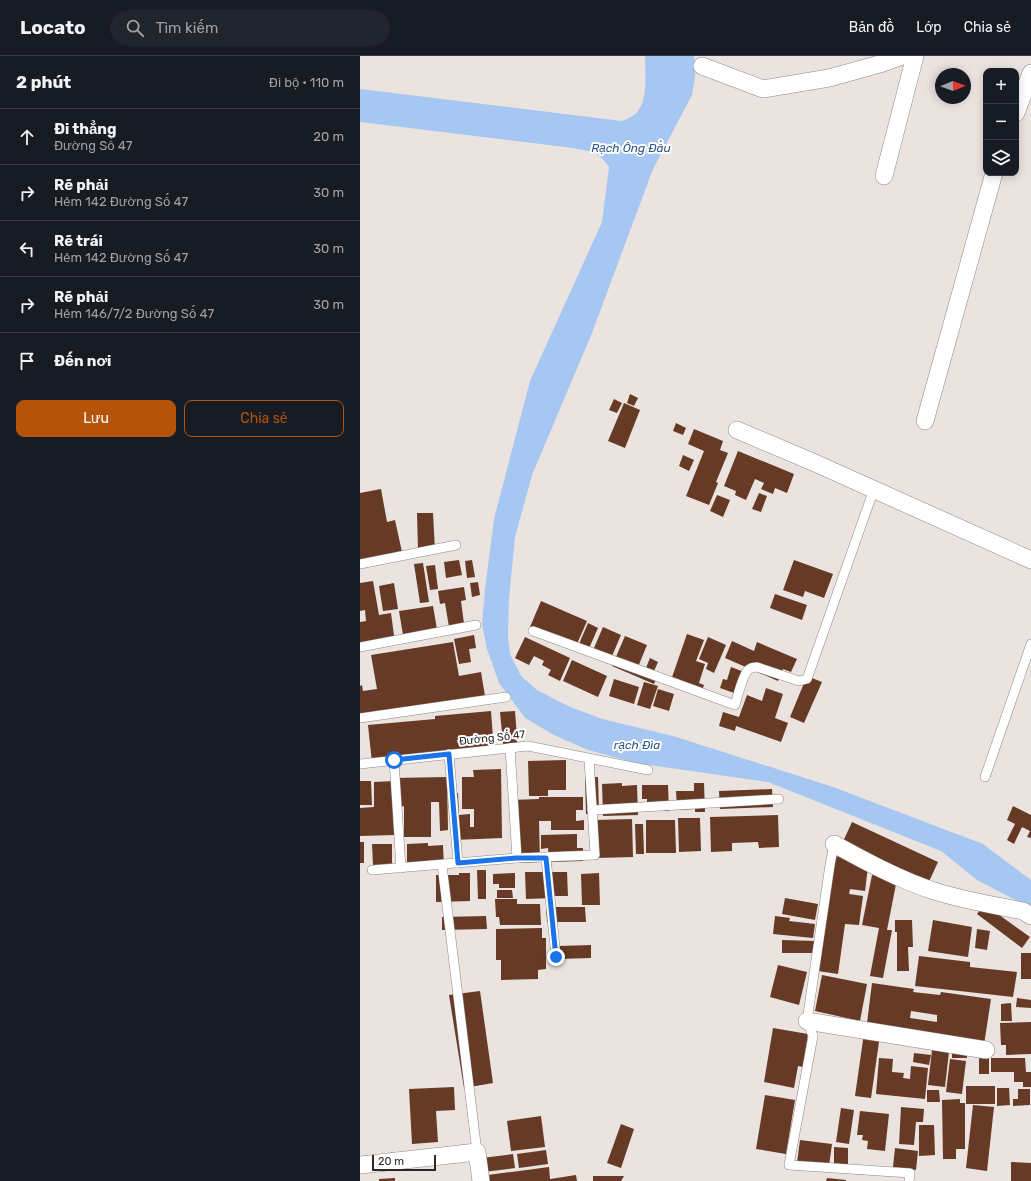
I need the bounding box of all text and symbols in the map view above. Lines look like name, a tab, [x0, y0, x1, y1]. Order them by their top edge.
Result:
search box	[110, 10, 390, 46]
text: Locato	[20, 16, 86, 39]
icon: search	[124, 17, 146, 39]
text: Tìm kiếm	[156, 19, 218, 37]
text: Bản đồ	[849, 19, 894, 36]
text: Lớp	[916, 19, 942, 36]
text: Chia sẻ	[964, 19, 1011, 36]
north arrow	[935, 68, 971, 104]
map controls	[983, 68, 1019, 176]
button: +	[983, 68, 1019, 104]
text: 2 phút	[16, 72, 71, 92]
text: Đi bộ · 110 m	[269, 75, 344, 90]
button: −	[983, 104, 1019, 140]
text: Đi thẳng	[54, 120, 116, 138]
icon: ahead	[16, 126, 38, 148]
text: 20 m	[313, 129, 344, 144]
text: Đường Số 47	[54, 138, 132, 153]
water label: Rạch Ông Đầu	[591, 140, 671, 155]
button: layers	[983, 140, 1019, 176]
text: Rẽ phải	[54, 176, 108, 194]
icon: right	[16, 182, 38, 204]
text: 30 m	[313, 185, 344, 200]
text: Hẻm 142 Đường Số 47	[54, 194, 188, 209]
text: Rẽ trái	[54, 232, 103, 250]
icon: left	[16, 238, 38, 260]
text: 30 m	[313, 241, 344, 256]
text: Hẻm 142 Đường Số 47	[54, 250, 188, 265]
text: Rẽ phải	[54, 288, 108, 306]
icon: right	[16, 294, 38, 316]
text: 30 m	[313, 297, 344, 312]
text: Hẻm 146/7/2 Đường Số 47	[54, 306, 214, 321]
icon: arrive	[16, 350, 38, 372]
text: Đến nơi	[54, 352, 111, 370]
button: Lưu	[16, 400, 176, 437]
button: Chia sẻ	[184, 400, 344, 437]
street label: Đường Số 47	[458, 727, 526, 748]
water label: rạch Đìa	[614, 738, 660, 752]
route start	[385, 751, 403, 769]
route end	[547, 948, 565, 966]
scale bar	[372, 1153, 436, 1172]
text: 20 m	[378, 1155, 404, 1168]

